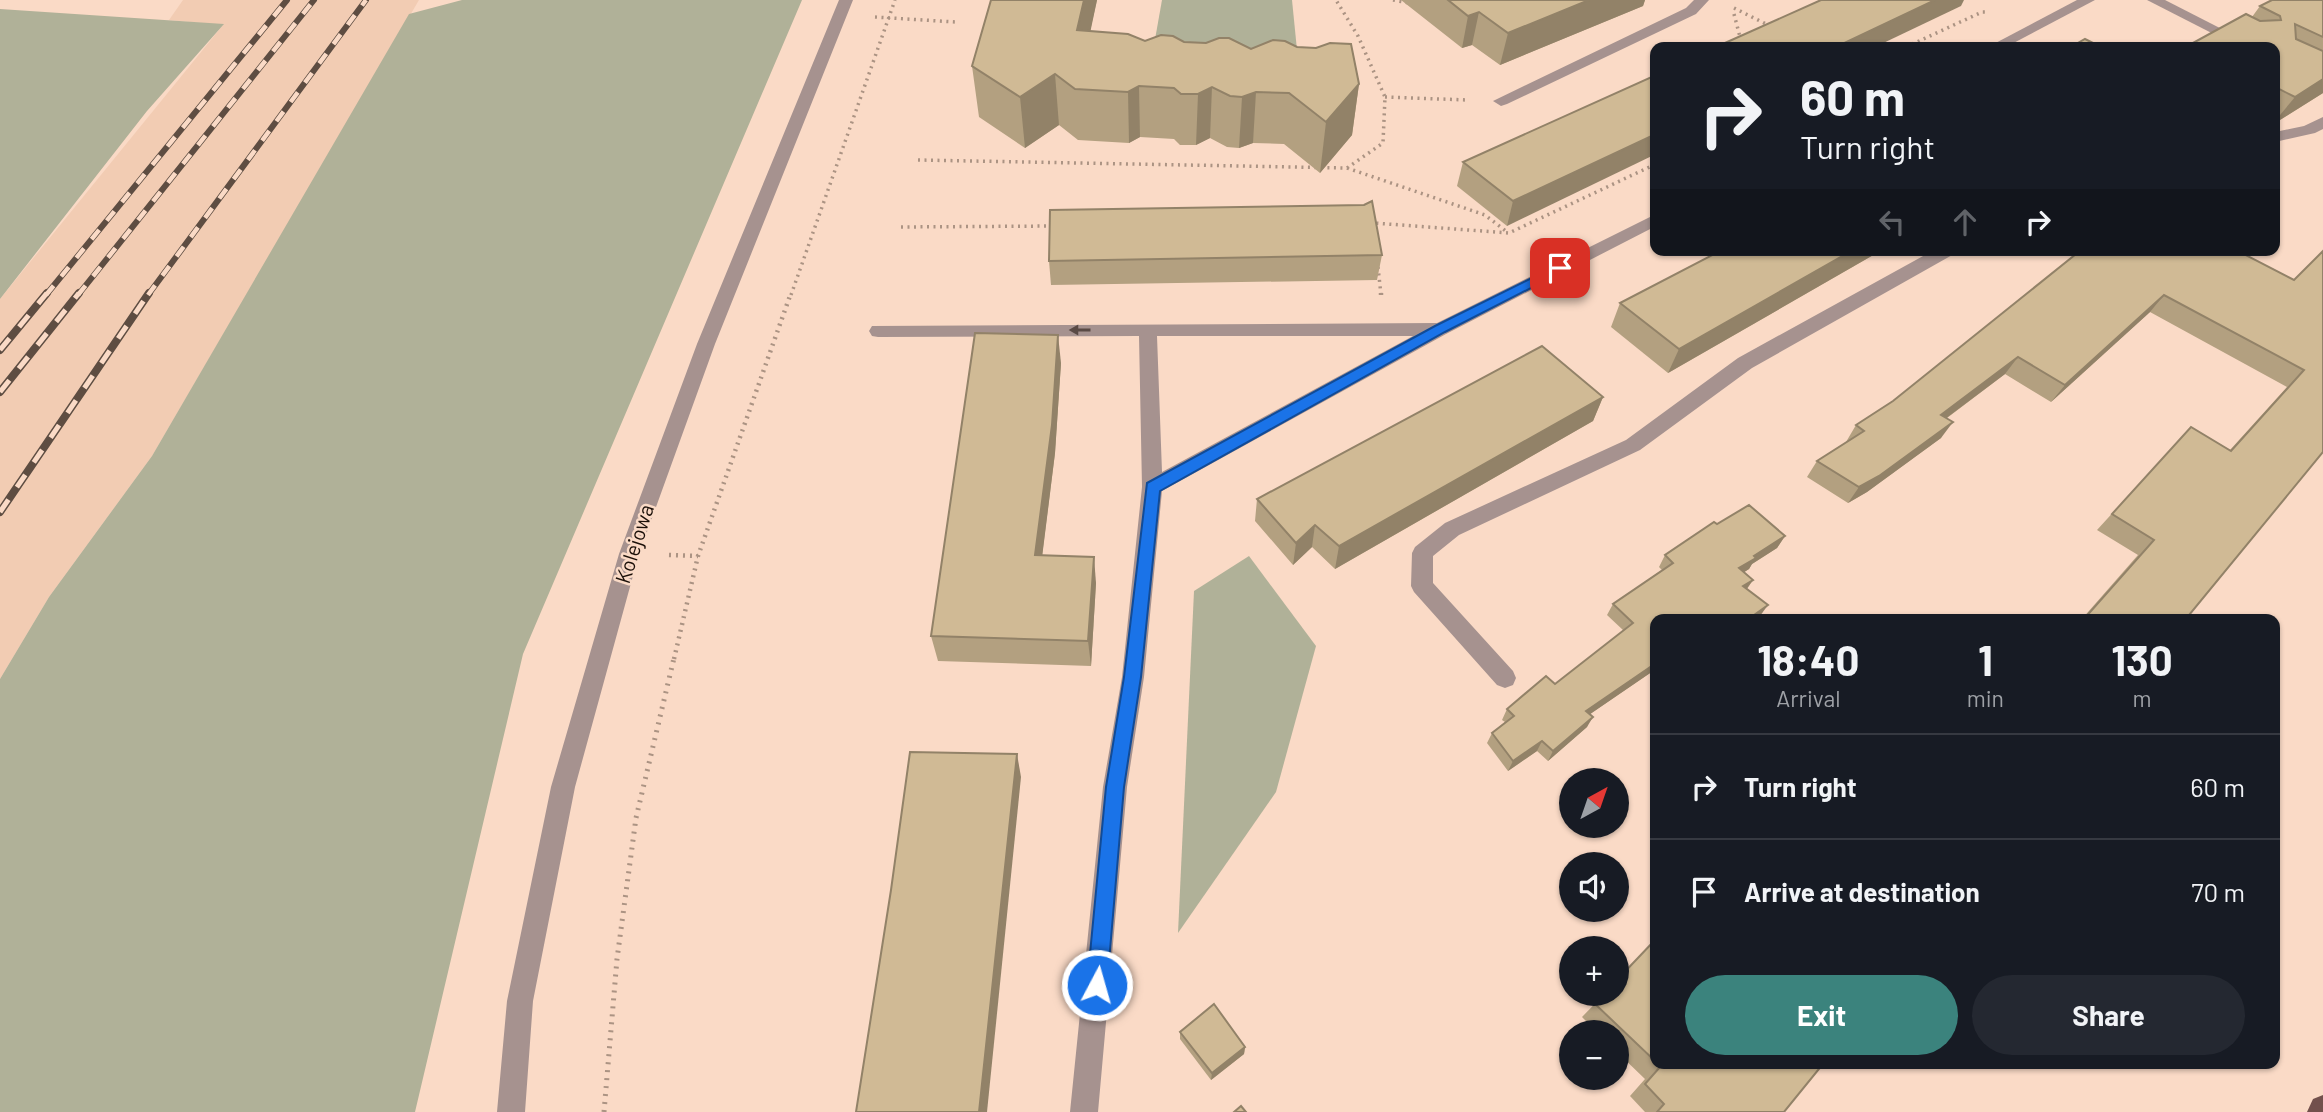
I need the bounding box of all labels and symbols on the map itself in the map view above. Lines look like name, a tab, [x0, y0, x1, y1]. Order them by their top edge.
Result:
pin	[1530, 238, 1590, 298]
one-way arrow	[1069, 324, 1091, 336]
street label: Kolejowa	[609, 501, 658, 586]
north arrow	[1559, 768, 1629, 838]
position arrow	[1060, 948, 1134, 1022]

